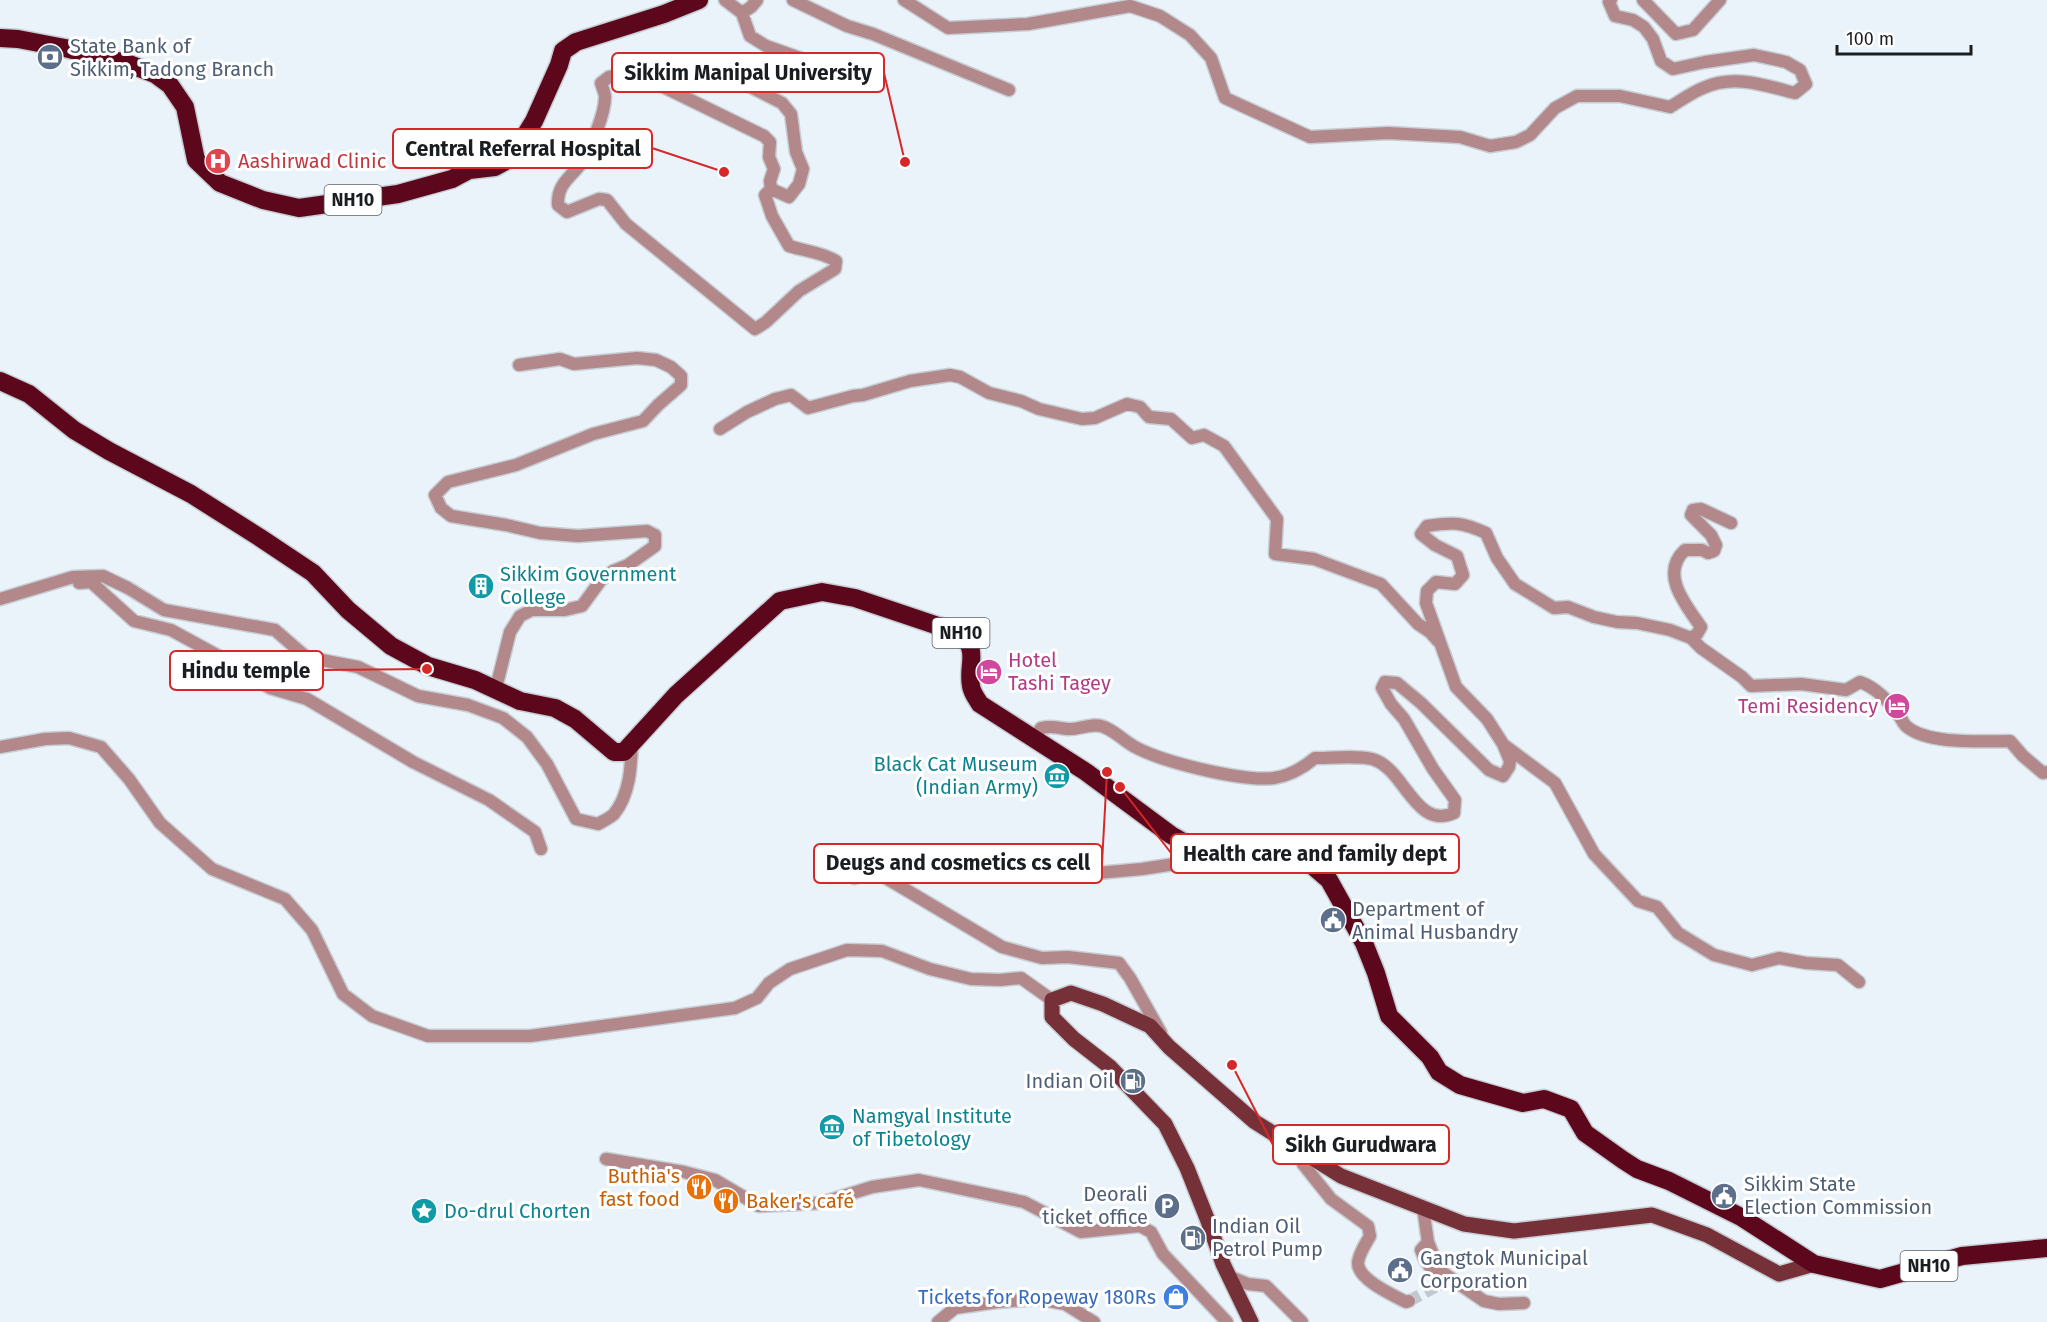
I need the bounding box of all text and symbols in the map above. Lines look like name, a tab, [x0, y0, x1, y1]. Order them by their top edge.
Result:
scale bar	[1837, 18, 1970, 56]
text: 100 m	[1846, 28, 1894, 50]
place label: State Bank of Sikkim, Tadong Branch	[70, 34, 274, 81]
bank icon: State Bank of Sikkim, Tadong Branch	[35, 42, 65, 72]
callout: Sikkim Manipal University	[612, 53, 884, 92]
text: Sikkim Manipal University	[624, 60, 872, 86]
callout: Central Referral Hospital	[393, 129, 652, 168]
text: Central Referral Hospital	[405, 136, 642, 162]
hospital icon: Aashirwad Clinic	[203, 146, 233, 176]
place label: Aashirwad Clinic	[238, 149, 386, 173]
road number: NH10	[324, 185, 382, 215]
place label: Sikkim Government College	[500, 562, 677, 609]
building icon: Sikkim Government College	[466, 571, 496, 601]
road number: NH10	[932, 618, 990, 648]
place label: Hotel Tashi Tagey	[1008, 648, 1111, 695]
callout: Hindu temple	[170, 651, 323, 690]
hotel icon: Hotel Tashi Tagey	[974, 657, 1004, 687]
text: Hindu temple	[182, 658, 311, 684]
hotel icon: Temi Residency	[1882, 691, 1912, 721]
place label: Temi Residency	[1738, 694, 1878, 718]
place label: Black Cat Museum (Indian Army)	[873, 752, 1038, 799]
museum icon: Black Cat Museum (Indian Army)	[1042, 761, 1072, 791]
callout: Health care and family dept	[1171, 834, 1459, 873]
text: Health care and family dept	[1183, 841, 1448, 867]
callout: Deugs and cosmetics cs cell	[814, 844, 1102, 883]
text: Deugs and cosmetics cs cell	[826, 850, 1091, 876]
place label: Department of Animal Husbandry	[1352, 897, 1518, 944]
public building icon: Department of Animal Husbandry	[1318, 905, 1348, 935]
fuel station icon: Indian Oil	[1118, 1066, 1148, 1096]
place label: Indian Oil	[1026, 1069, 1114, 1093]
place label: Namgyal Institute of Tibetology	[852, 1104, 1012, 1151]
museum icon: Namgyal Institute of Tibetology	[817, 1112, 847, 1142]
callout: Sikh Gurudwara	[1273, 1125, 1449, 1164]
text: Sikh Gurudwara	[1285, 1132, 1437, 1158]
place label: Buthia's fast food	[599, 1164, 680, 1211]
restaurant icon: Buthia's fast food	[684, 1172, 714, 1202]
place label: Sikkim State Election Commission	[1744, 1172, 1932, 1219]
public building icon: Sikkim State Election Commission	[1709, 1181, 1739, 1211]
place label: Deorali ticket office	[1042, 1182, 1148, 1229]
restaurant icon: Baker's café	[711, 1186, 741, 1216]
place label: Baker's café	[746, 1189, 854, 1213]
parking icon: Deorali ticket office	[1152, 1191, 1182, 1221]
place icon: Do-drul Chorten	[409, 1196, 439, 1226]
place label: Do-drul Chorten	[444, 1199, 591, 1223]
place label: Indian Oil Petrol Pump	[1212, 1214, 1323, 1261]
fuel station icon: Indian Oil Petrol Pump	[1178, 1223, 1208, 1253]
place label: Gangtok Municipal Corporation	[1420, 1246, 1588, 1293]
road number: NH10	[1900, 1251, 1958, 1281]
public building icon: Gangtok Municipal Corporation	[1385, 1255, 1415, 1285]
shop icon: Tickets for Ropeway 180Rs	[1161, 1282, 1191, 1312]
place label: Tickets for Ropeway 180Rs	[918, 1285, 1156, 1309]

